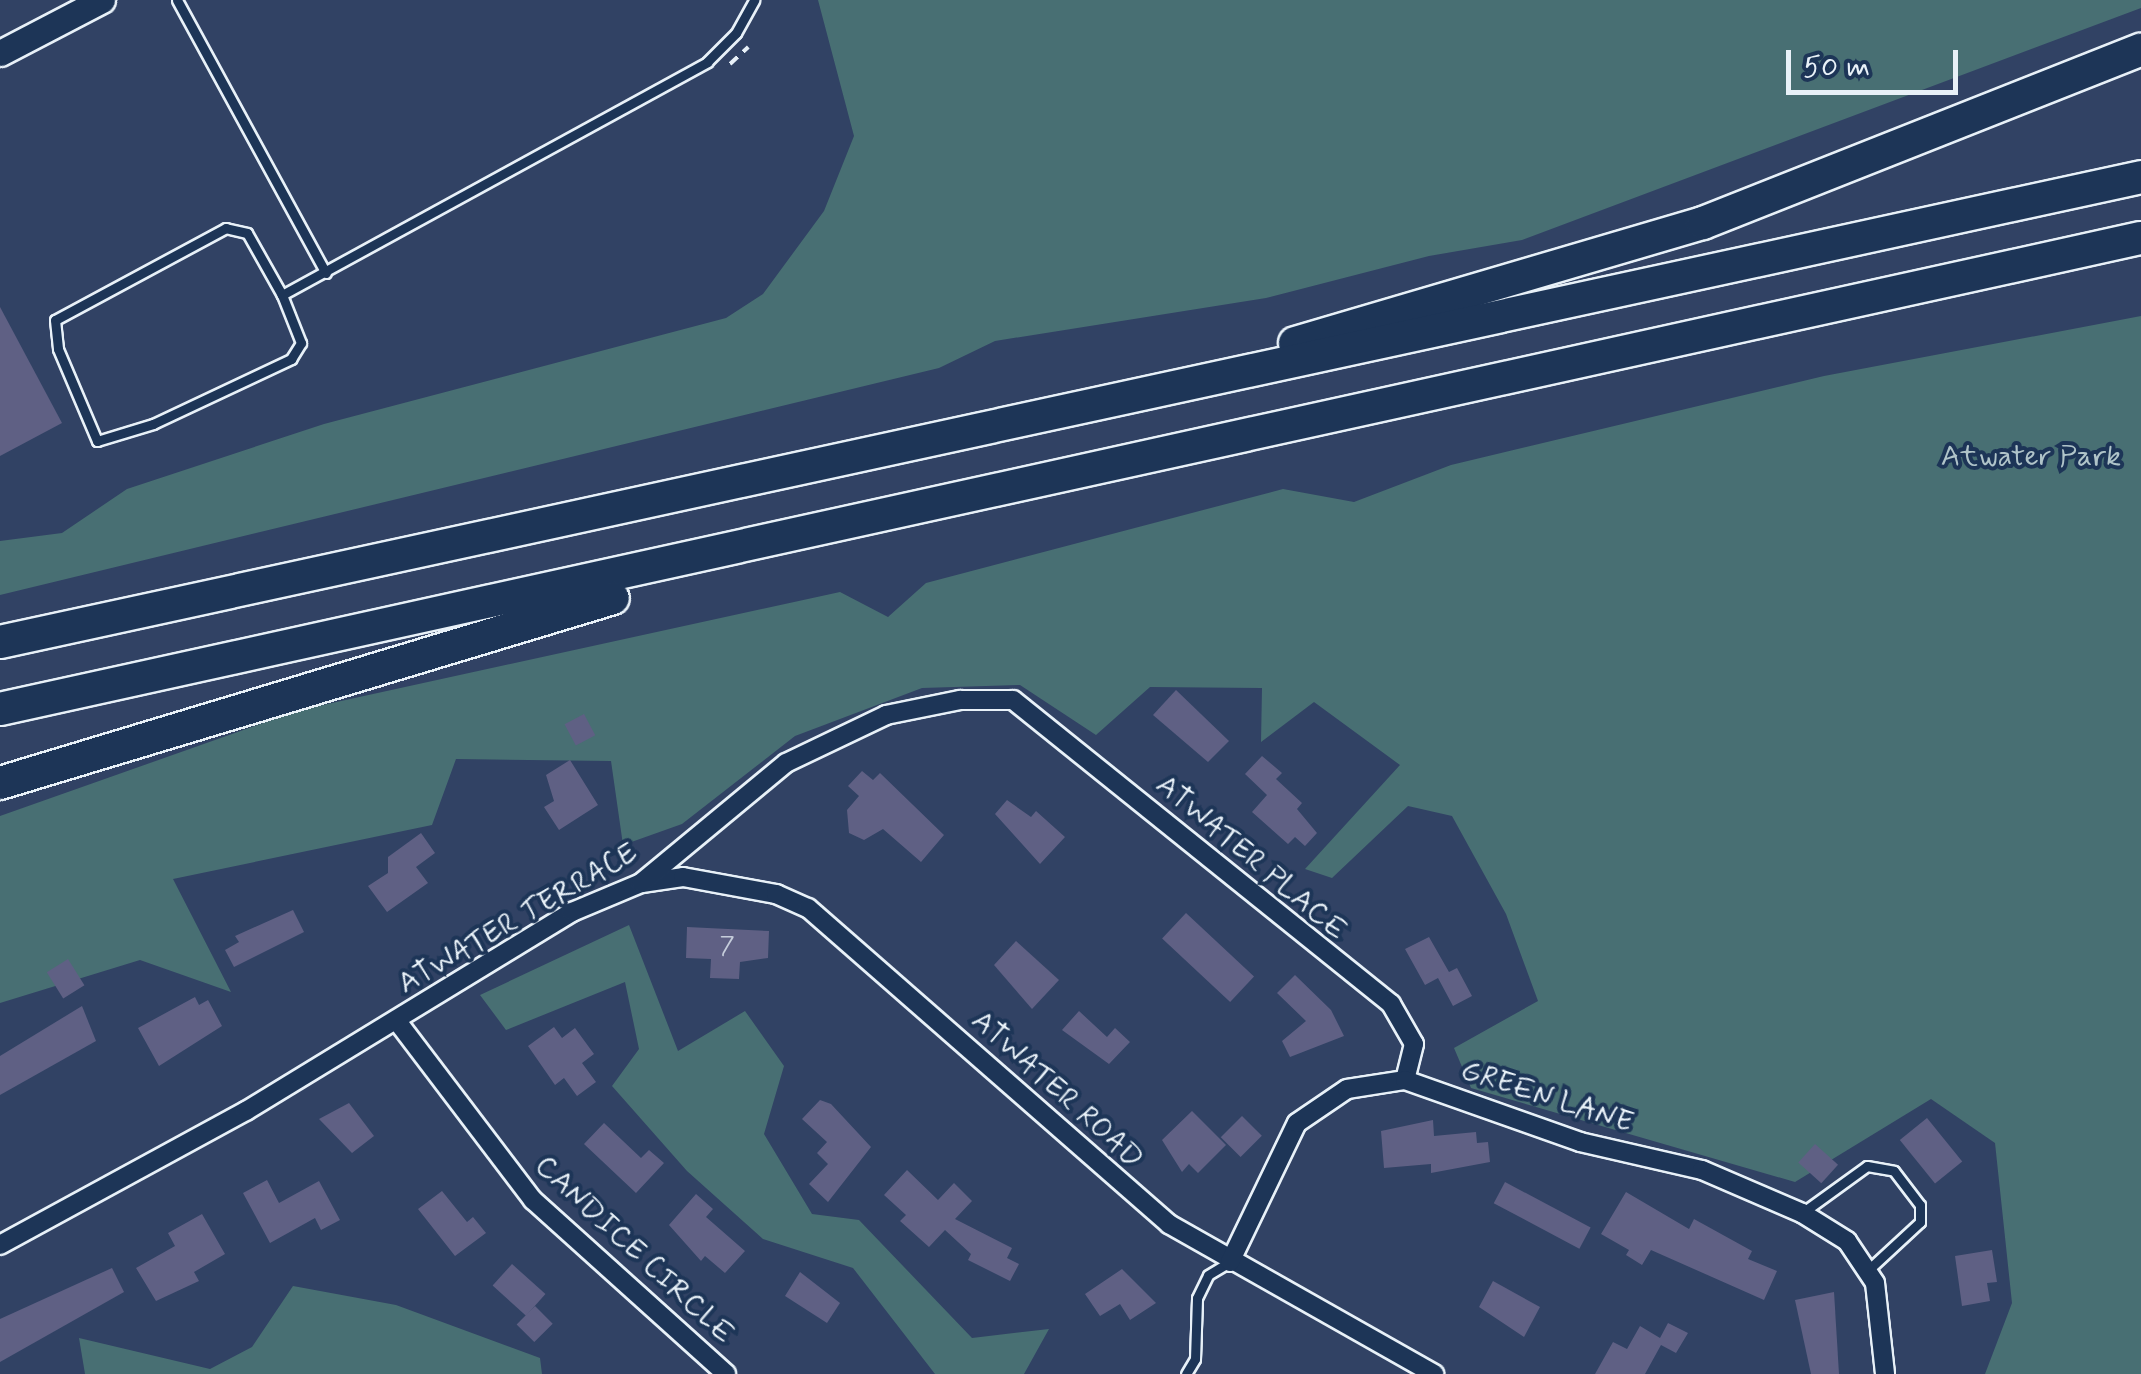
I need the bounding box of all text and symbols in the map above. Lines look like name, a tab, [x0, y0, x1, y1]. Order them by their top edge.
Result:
scale bar	[1791, 30, 1964, 92]
text: 50 m	[1803, 48, 1870, 87]
park label: Atwater Park	[1942, 439, 2120, 475]
street label: ATWATER PLACE	[1149, 769, 1353, 947]
street label: ATWATER TERRACE	[393, 836, 643, 1002]
house number: 7	[719, 932, 735, 962]
street label: ATWATER ROAD	[964, 1004, 1150, 1176]
street label: GREEN LANE	[1455, 1052, 1639, 1142]
street label: CANDICE CIRCLE	[526, 1148, 742, 1352]

